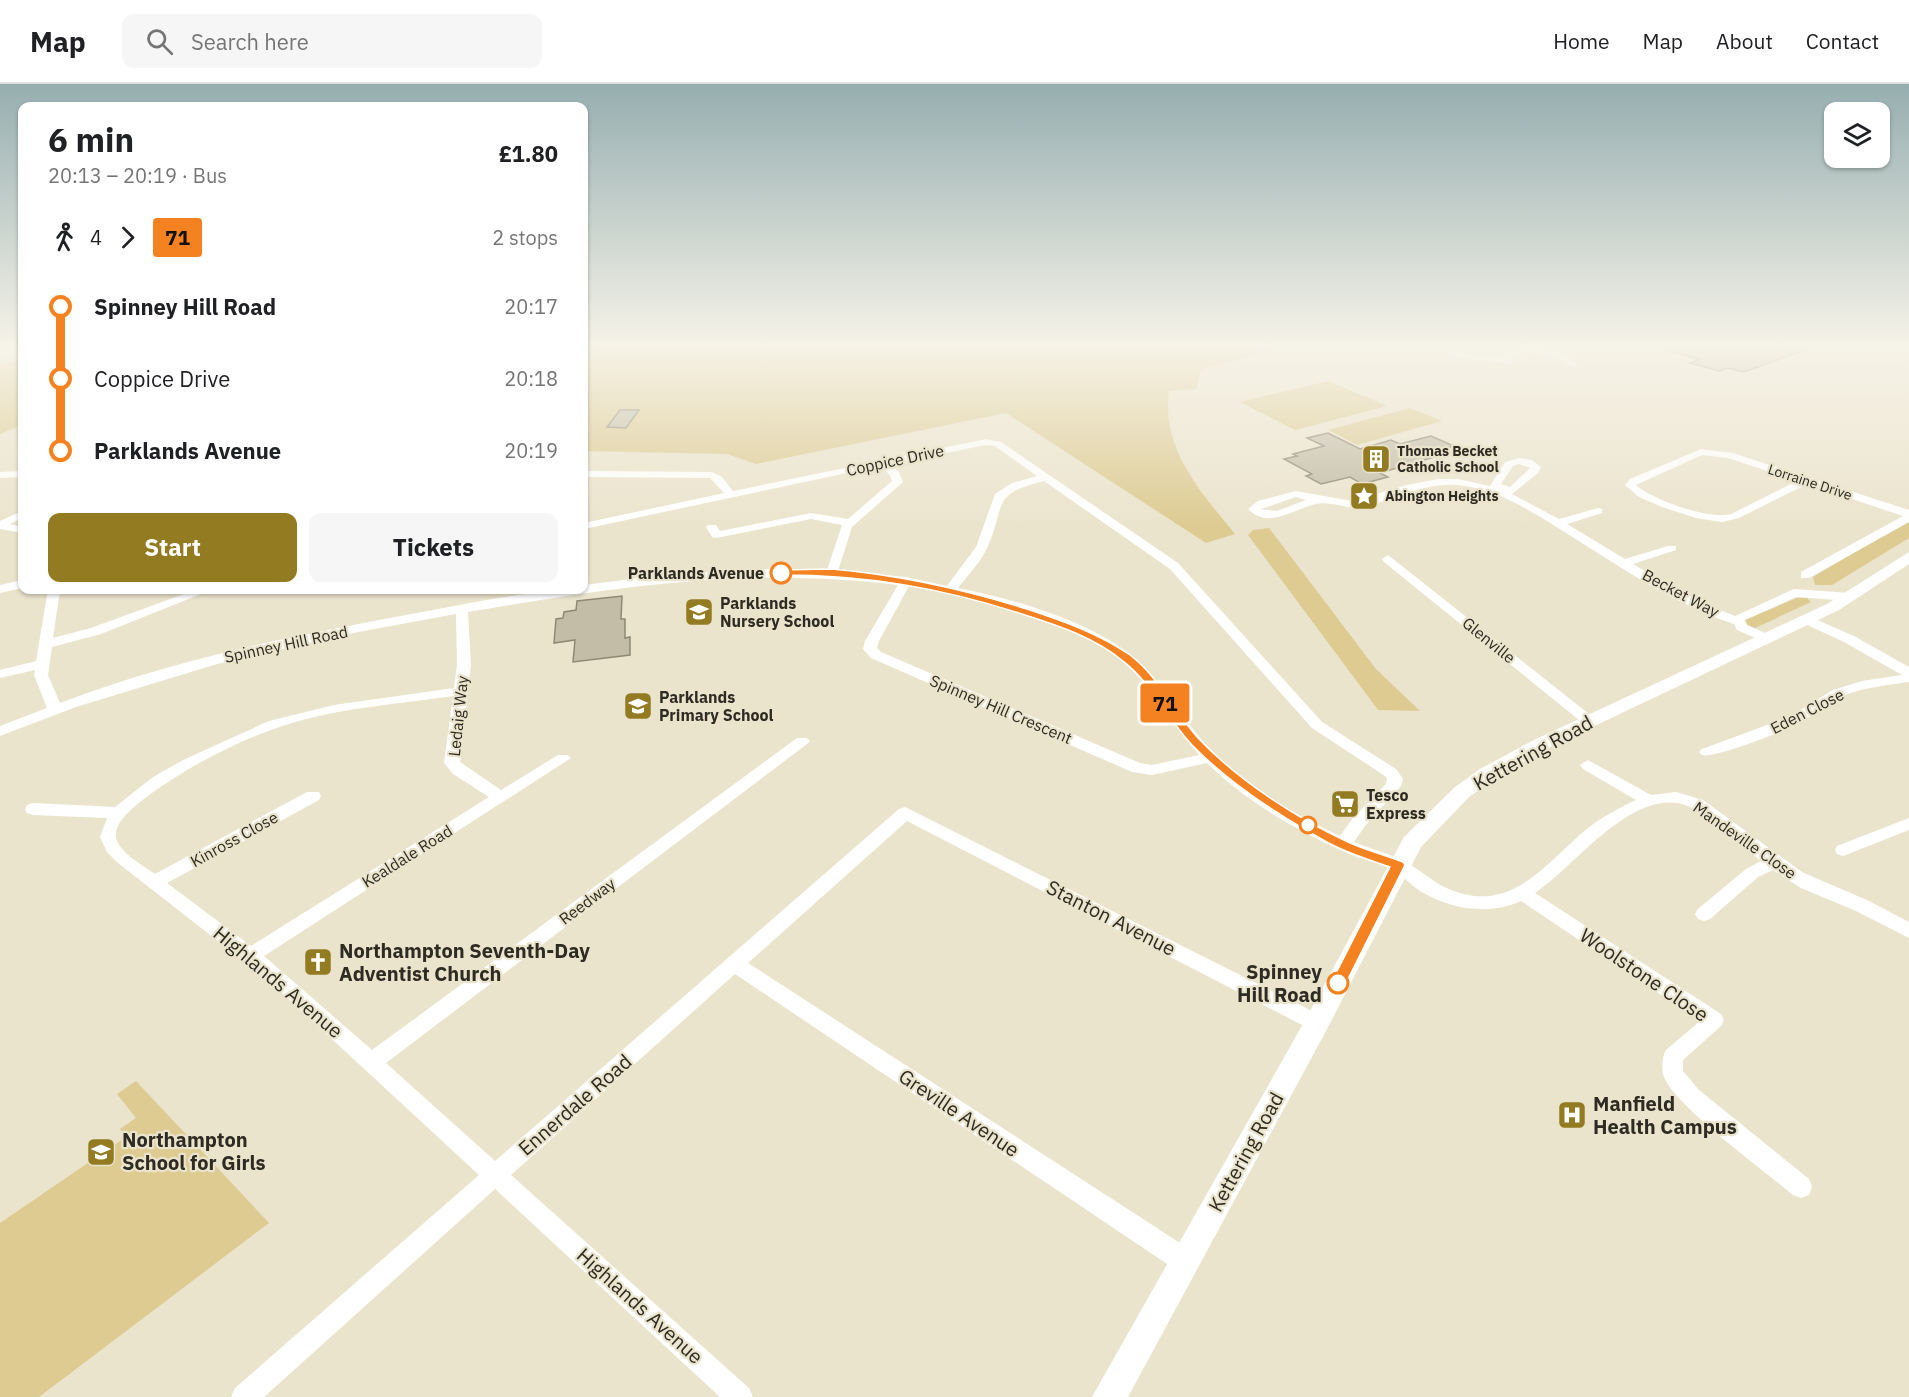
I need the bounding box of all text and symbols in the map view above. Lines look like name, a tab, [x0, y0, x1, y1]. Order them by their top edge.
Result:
search box	[122, 14, 542, 68]
text: Map	[30, 23, 86, 60]
icon: search	[143, 25, 176, 58]
text: Search here	[191, 27, 309, 56]
text: Home	[1553, 27, 1610, 55]
text: Map	[1643, 27, 1683, 55]
text: About	[1716, 27, 1773, 55]
text: Contact	[1806, 27, 1879, 55]
map controls	[1824, 102, 1890, 168]
button: layers	[1824, 102, 1890, 168]
text: 6 min	[48, 118, 134, 161]
text: £1.80	[499, 139, 558, 168]
text: 20:13 – 20:19 · Bus	[48, 162, 227, 189]
icon: walk	[48, 221, 81, 254]
icon: forward	[111, 221, 144, 254]
text: 71	[165, 223, 190, 251]
text: 4	[90, 224, 102, 251]
text: 2 stops	[492, 224, 558, 251]
text: Spinney Hill Road	[94, 292, 276, 321]
text: 20:17	[504, 293, 558, 320]
text: Coppice Drive	[94, 364, 230, 393]
text: 20:18	[504, 365, 558, 392]
text: Parklands Avenue	[94, 436, 281, 465]
text: 20:19	[504, 437, 558, 464]
street label: Coppice Drive	[844, 440, 946, 480]
place label: Thomas Becket Catholic School	[1397, 442, 1499, 476]
building icon: Thomas Becket Catholic School	[1360, 443, 1392, 475]
street label: Lorraine Drive	[1766, 460, 1855, 504]
place icon: Abington Heights	[1348, 480, 1380, 512]
place label: Abington Heights	[1385, 487, 1499, 505]
button: Start	[48, 513, 297, 582]
button: Tickets	[309, 513, 558, 582]
marker: Parklands Avenue	[770, 562, 792, 584]
place label: Parklands Avenue	[628, 563, 764, 583]
street label: Becket Way	[1639, 564, 1723, 622]
place label: Parklands Nursery School	[720, 593, 834, 631]
school or university icon: Parklands Nursery School	[683, 596, 715, 628]
street label: Glenville	[1458, 613, 1520, 668]
street label: Spinney Hill Road	[222, 621, 350, 667]
street label: Spinney Hill Crescent	[927, 670, 1075, 748]
street label: Ledaig Way	[444, 675, 472, 757]
line badge: 71	[1138, 684, 1192, 722]
street label: Eden Close	[1767, 684, 1847, 738]
place label: Parklands Primary School	[659, 687, 774, 725]
text: 71	[1152, 689, 1178, 717]
school or university icon: Parklands Primary School	[622, 690, 654, 722]
street label: Kettering Road	[1468, 709, 1597, 797]
place label: Tesco Express	[1366, 785, 1426, 823]
supermarket icon: Tesco Express	[1329, 788, 1361, 820]
street label: Mandeville Close	[1690, 797, 1801, 883]
street label: Kinross Close	[187, 807, 281, 871]
unlabelled marker	[1299, 816, 1317, 834]
street label: Kealdale Road	[358, 820, 456, 892]
street label: Reedway	[555, 873, 619, 929]
street label: Stanton Avenue	[1042, 873, 1180, 962]
street label: Highlands Avenue	[208, 919, 349, 1044]
street label: Woolstone Close	[1575, 921, 1714, 1028]
place label: Northampton Seventh-Day Adventist Church	[339, 937, 590, 987]
church icon: Northampton Seventh-Day Adventist Church	[302, 946, 334, 978]
place label: Spinney Hill Road	[1237, 958, 1322, 1008]
marker: Spinney Hill Road	[1327, 972, 1349, 994]
street label: Ennerdale Road	[512, 1048, 637, 1161]
street label: Greville Avenue	[894, 1062, 1025, 1163]
street label: Kettering Road	[1202, 1087, 1290, 1216]
place label: Manfield Health Campus	[1593, 1090, 1737, 1140]
hospital icon: Manfield Health Campus	[1556, 1099, 1588, 1131]
place label: Northampton School for Girls	[122, 1126, 266, 1176]
school or university icon: Northampton School for Girls	[85, 1136, 117, 1168]
street label: Highlands Avenue	[571, 1242, 709, 1370]

